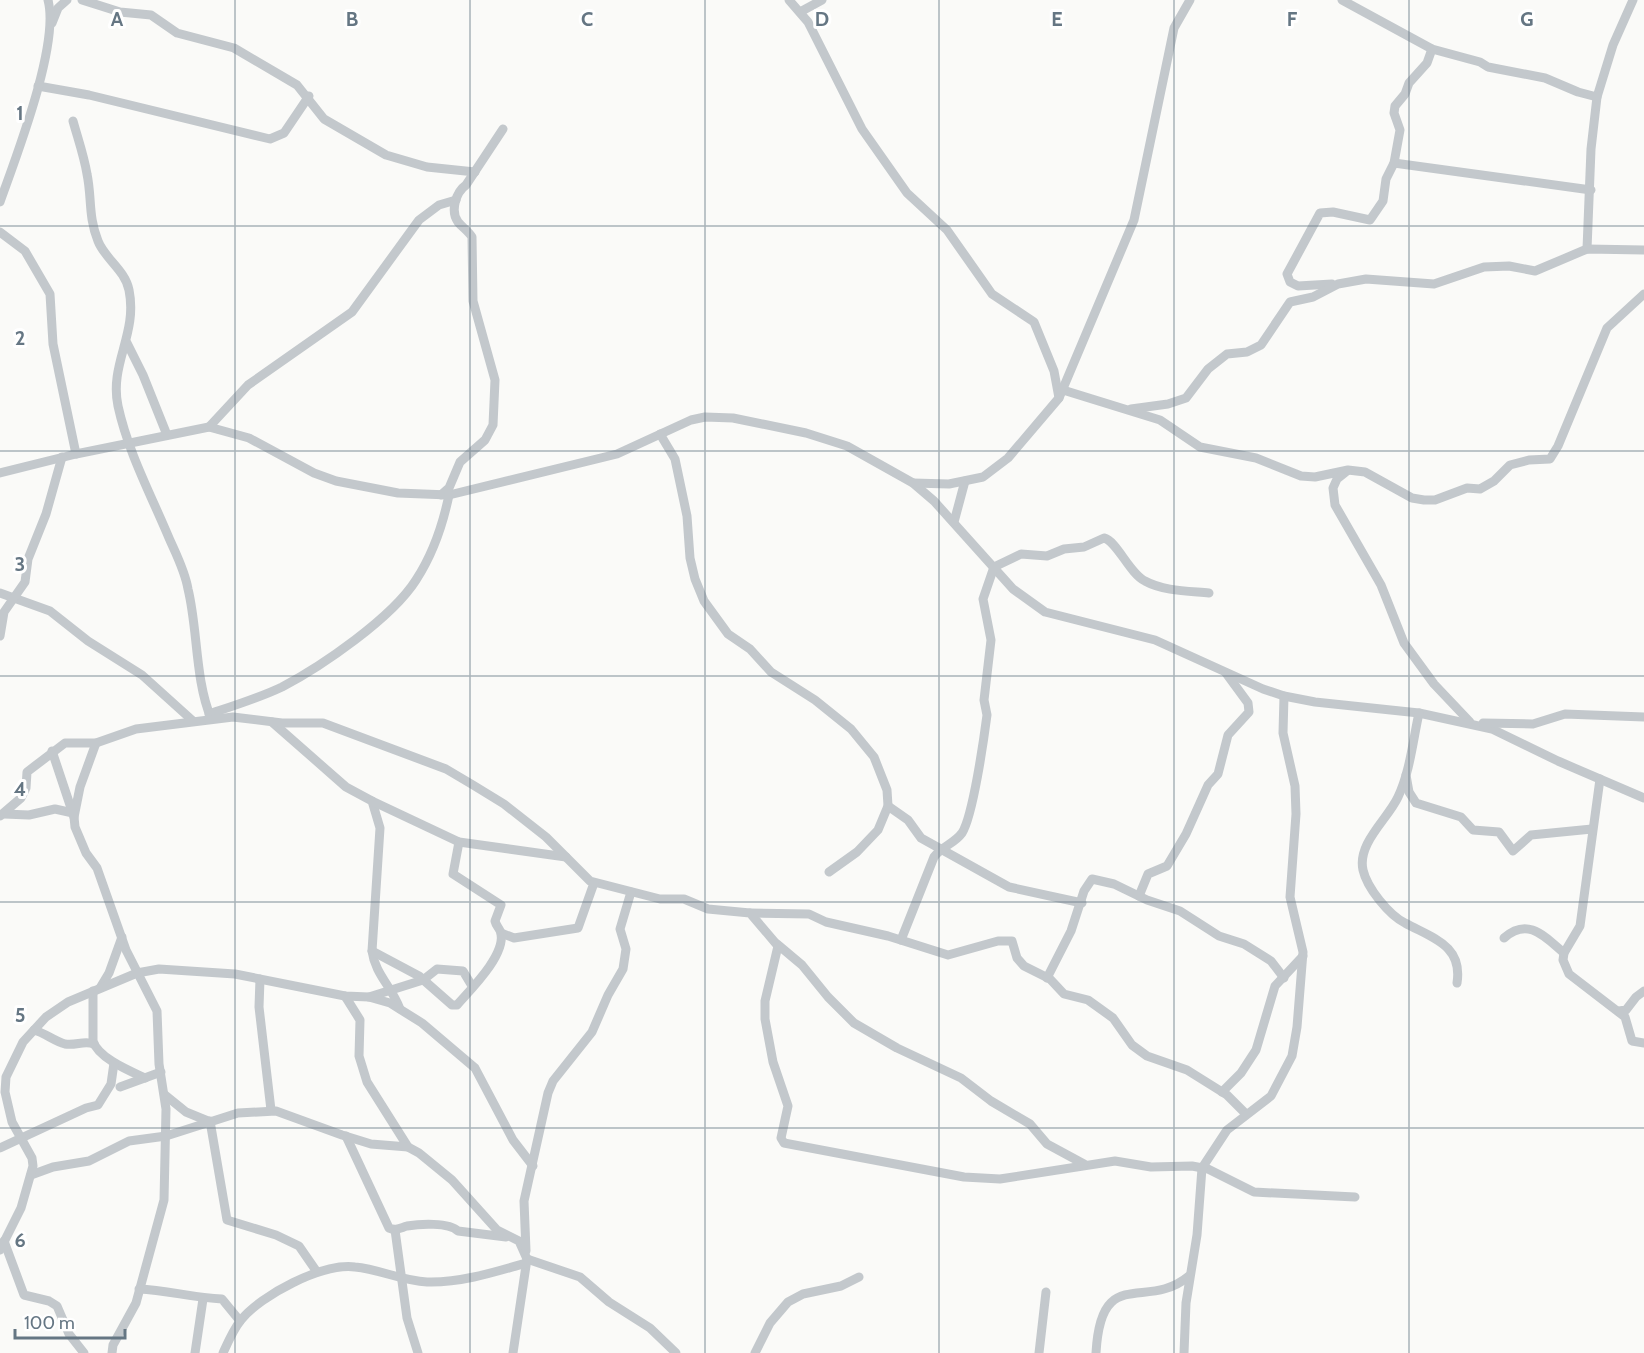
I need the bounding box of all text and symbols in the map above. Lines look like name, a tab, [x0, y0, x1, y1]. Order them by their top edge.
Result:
text: A	[111, 7, 124, 31]
text: B	[346, 7, 358, 31]
text: C	[581, 7, 593, 31]
text: D	[815, 7, 829, 31]
text: E	[1051, 7, 1063, 31]
text: F	[1287, 7, 1298, 31]
text: G	[1520, 7, 1534, 31]
text: 1	[16, 101, 24, 125]
text: 2	[15, 326, 25, 350]
text: 3	[15, 552, 25, 576]
text: 4	[14, 777, 26, 801]
text: 5	[15, 1003, 25, 1027]
text: 6	[14, 1228, 26, 1252]
scale bar	[15, 1302, 124, 1340]
text: 100 m	[24, 1312, 75, 1334]

